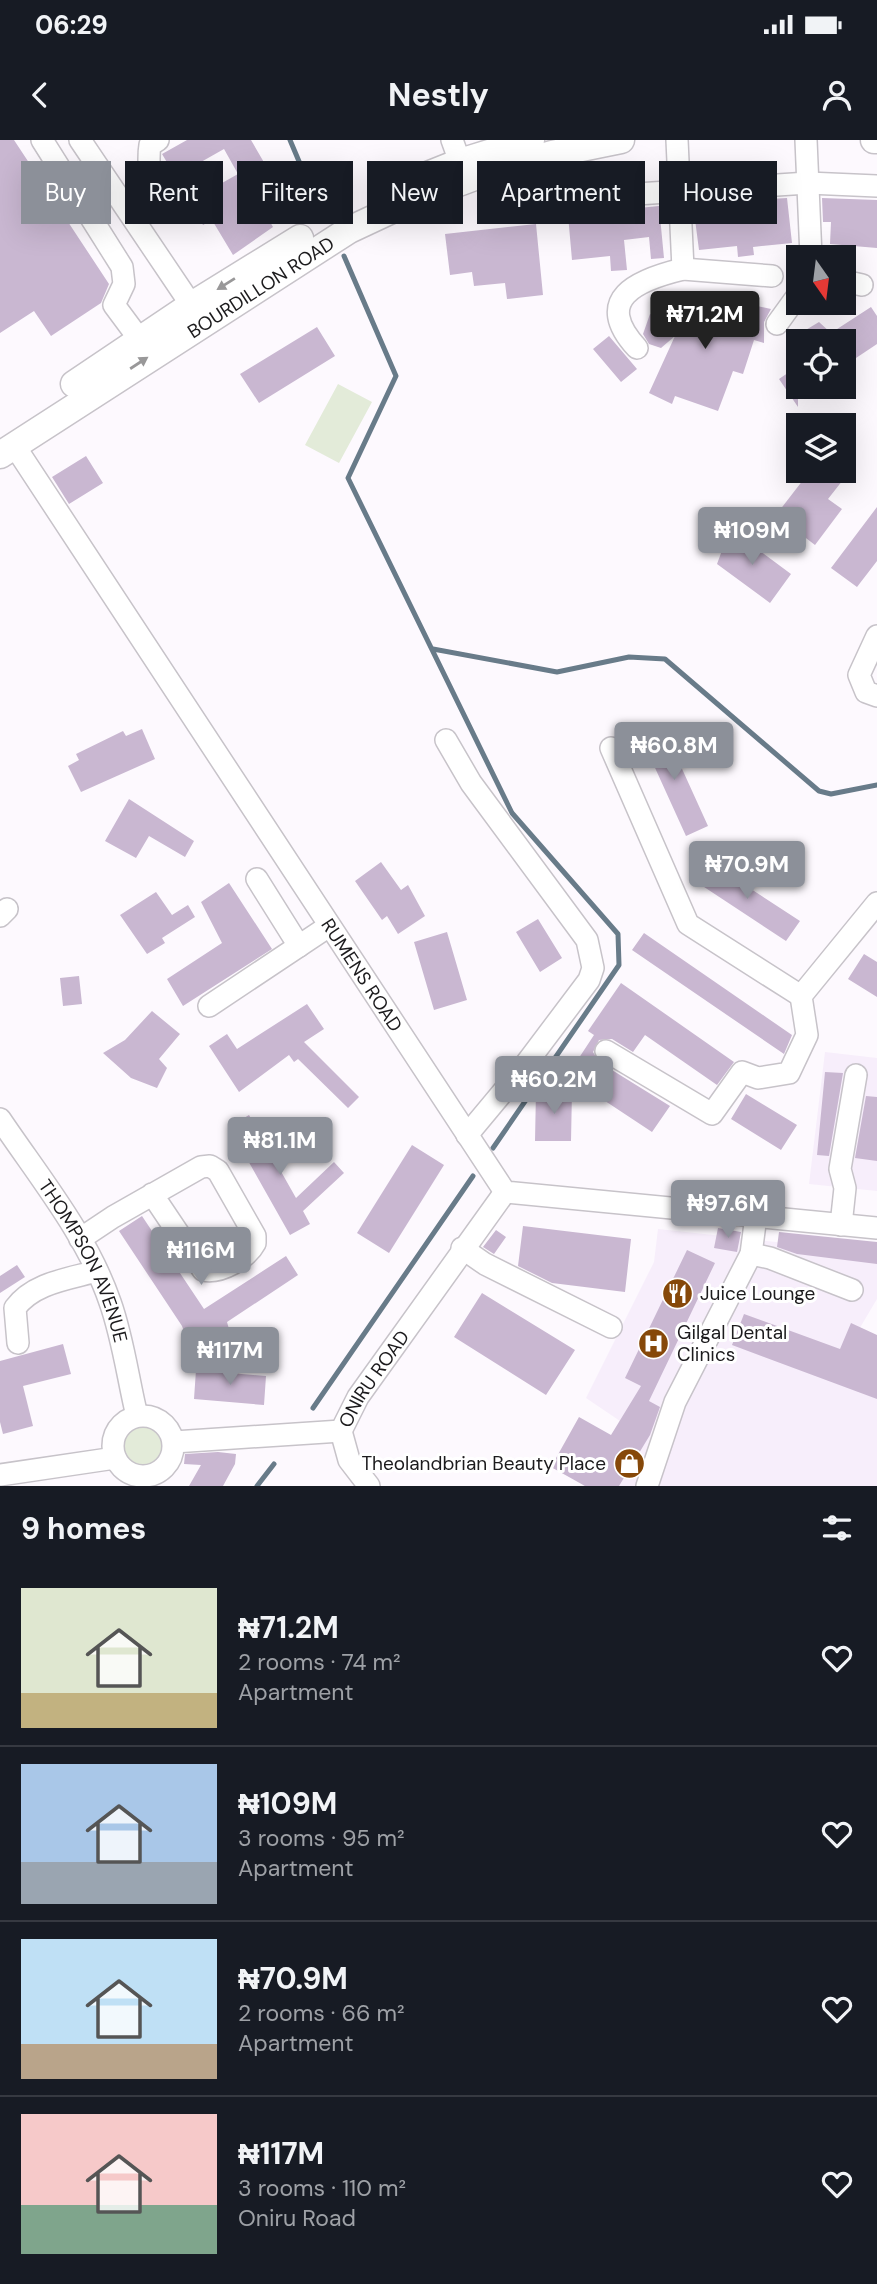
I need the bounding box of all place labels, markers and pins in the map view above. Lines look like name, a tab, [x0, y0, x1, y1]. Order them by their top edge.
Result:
pin: ₦71.2M	[648, 292, 762, 351]
pin: ₦109M	[703, 508, 801, 567]
pin: ₦60.8M	[617, 722, 731, 782]
pin: ₦70.9M	[690, 842, 804, 901]
pin: ₦60.2M	[497, 1056, 611, 1116]
pin: ₦81.1M	[223, 1118, 337, 1177]
pin: ₦97.6M	[671, 1180, 785, 1240]
pin: ₦116M	[152, 1228, 250, 1287]
restaurant icon: Juice Lounge	[660, 1276, 694, 1310]
place label: Juice Lounge	[700, 1281, 815, 1306]
place label: Gilgal Dental Clinics	[677, 1320, 787, 1367]
hospital icon: Gilgal Dental Clinics	[637, 1326, 671, 1360]
pin: ₦117M	[181, 1328, 279, 1387]
shop icon: Theolandbrian Beauty Place	[612, 1446, 646, 1480]
place label: Theolandbrian Beauty Place	[361, 1451, 606, 1476]

